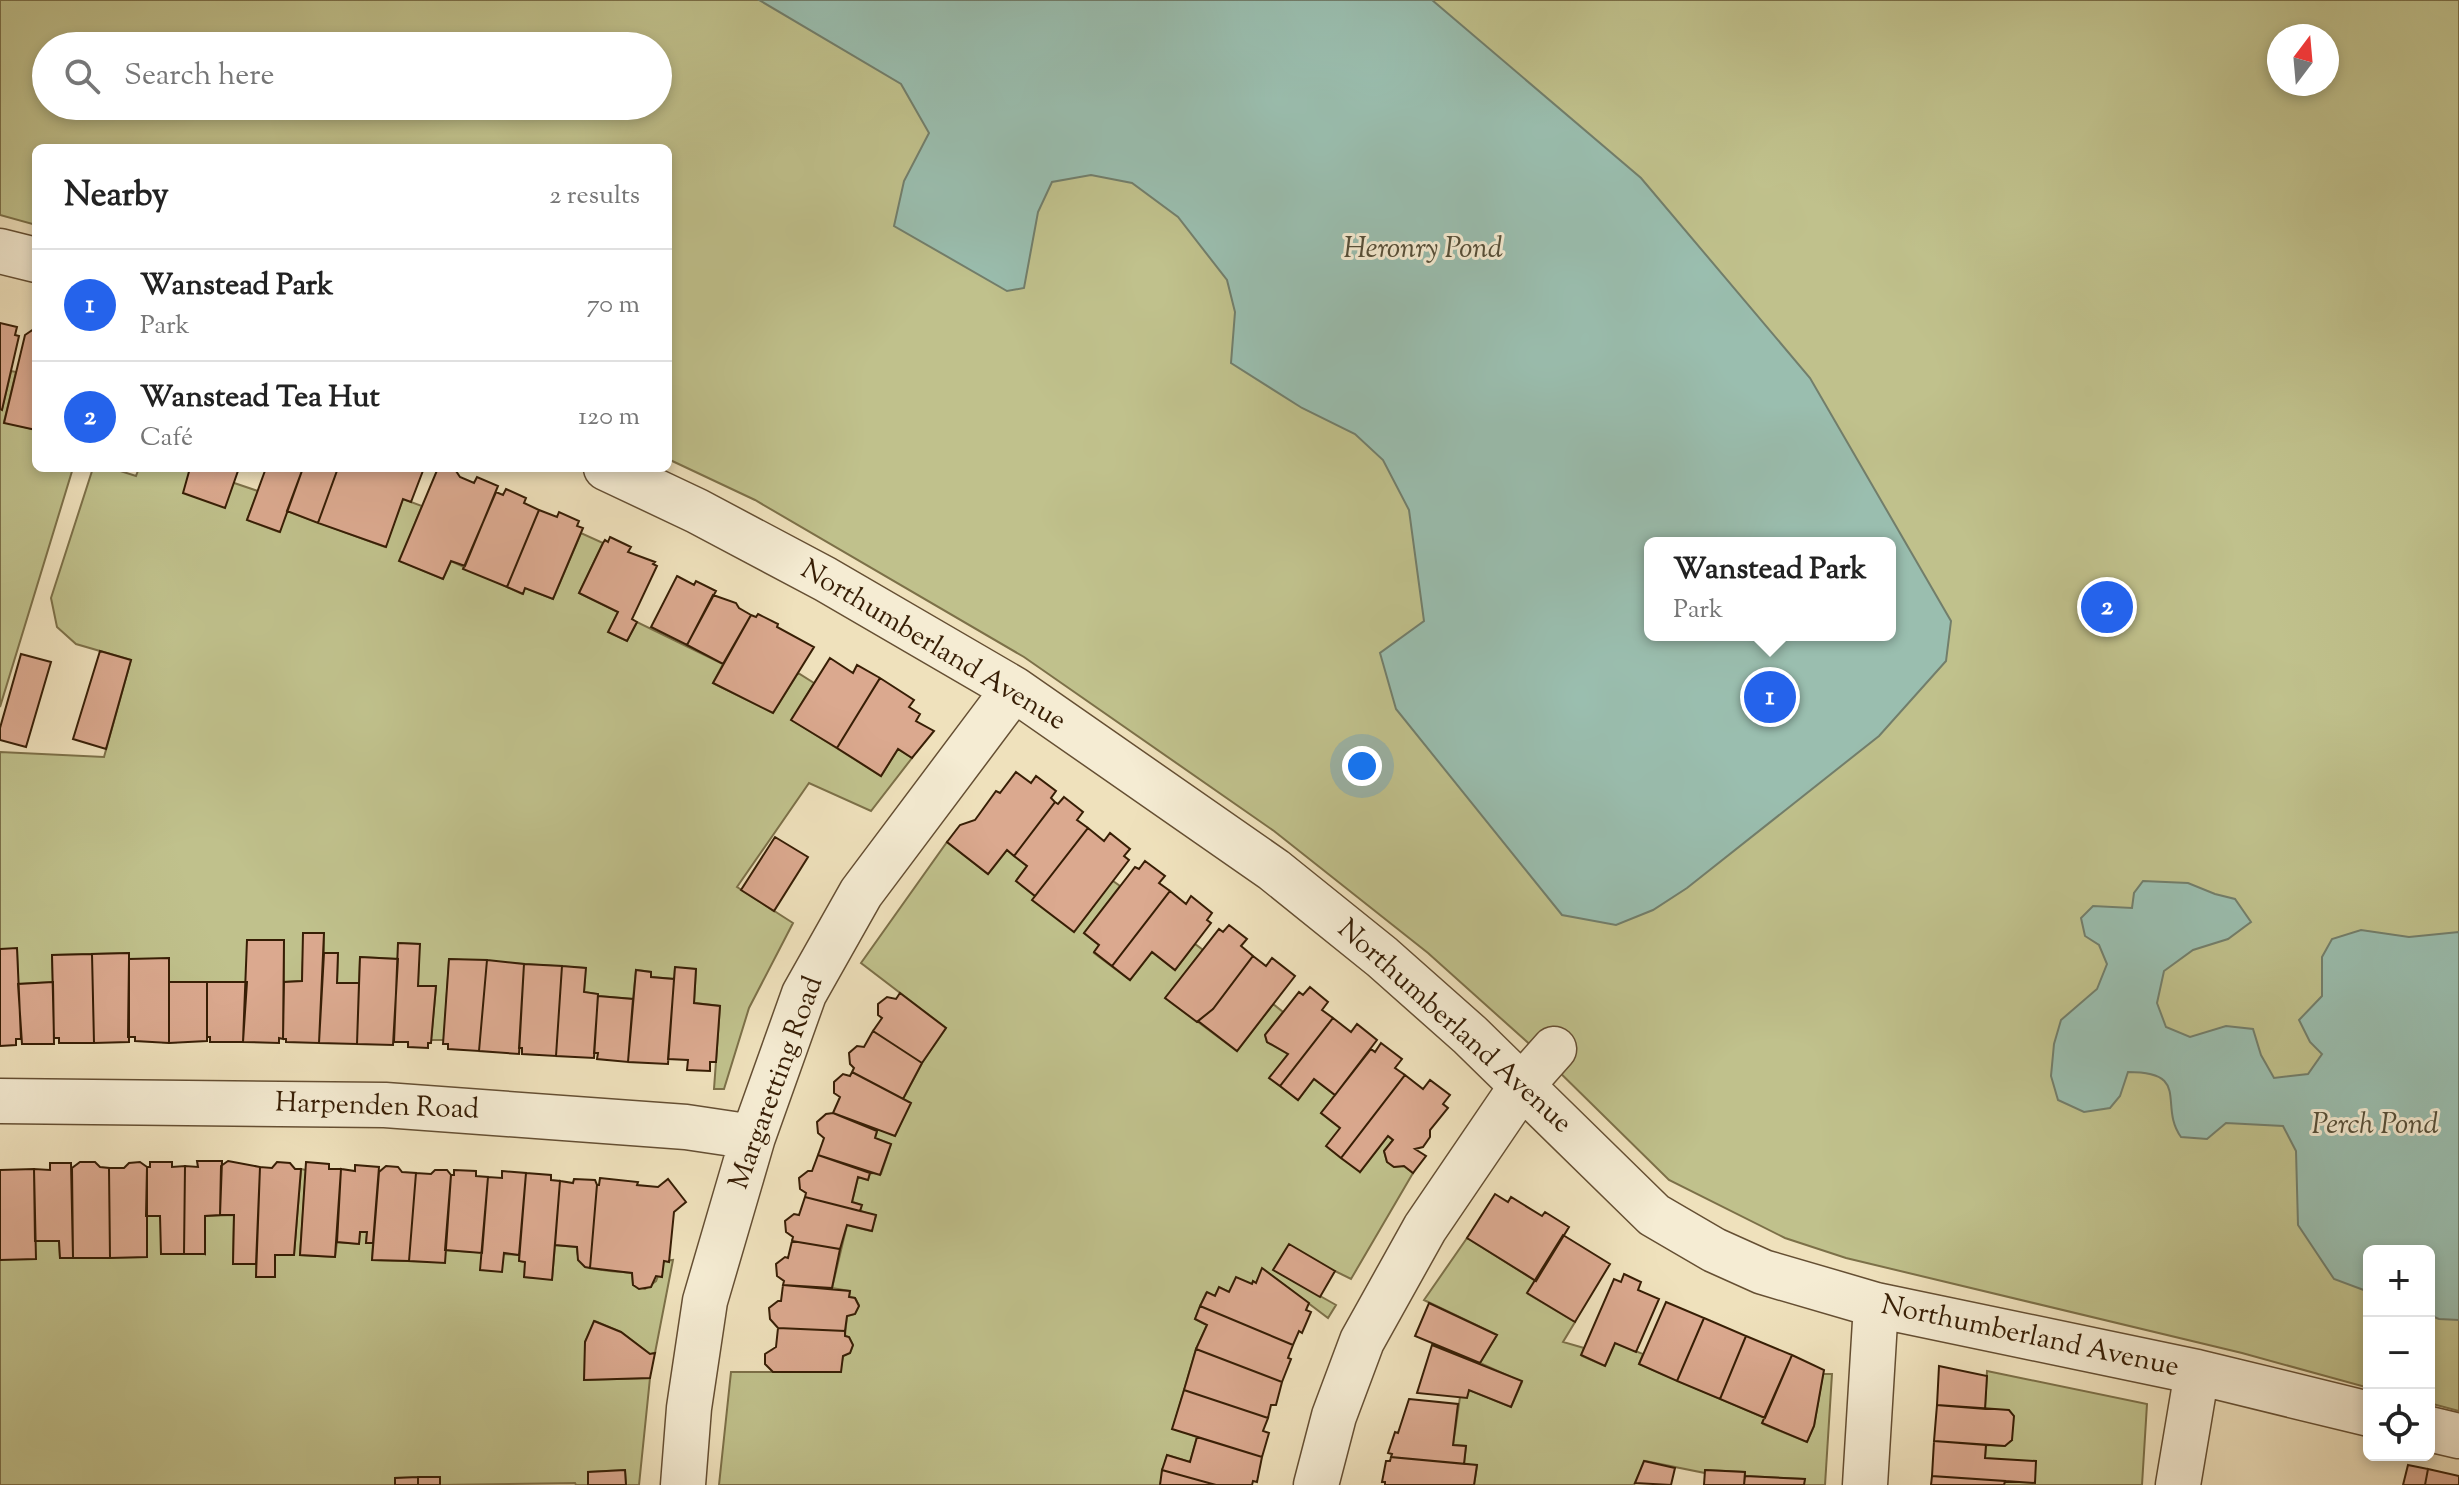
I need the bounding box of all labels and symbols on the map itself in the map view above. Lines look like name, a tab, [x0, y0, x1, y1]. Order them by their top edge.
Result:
north arrow	[2267, 24, 2339, 96]
water label: Heronry Pond	[1343, 228, 1503, 271]
street label: Northumberland Avenue	[793, 551, 1073, 741]
pin: 2	[2081, 577, 2133, 637]
pin: 1	[1744, 667, 1796, 727]
your location	[1342, 746, 1382, 786]
street label: Northumberland Avenue	[1328, 911, 1580, 1143]
street label: Margaretting Road	[720, 971, 834, 1195]
street label: Harpenden Road	[274, 1083, 480, 1131]
water label: Perch Pond	[2312, 1104, 2439, 1147]
street label: Northumberland Avenue	[1877, 1286, 2183, 1388]

